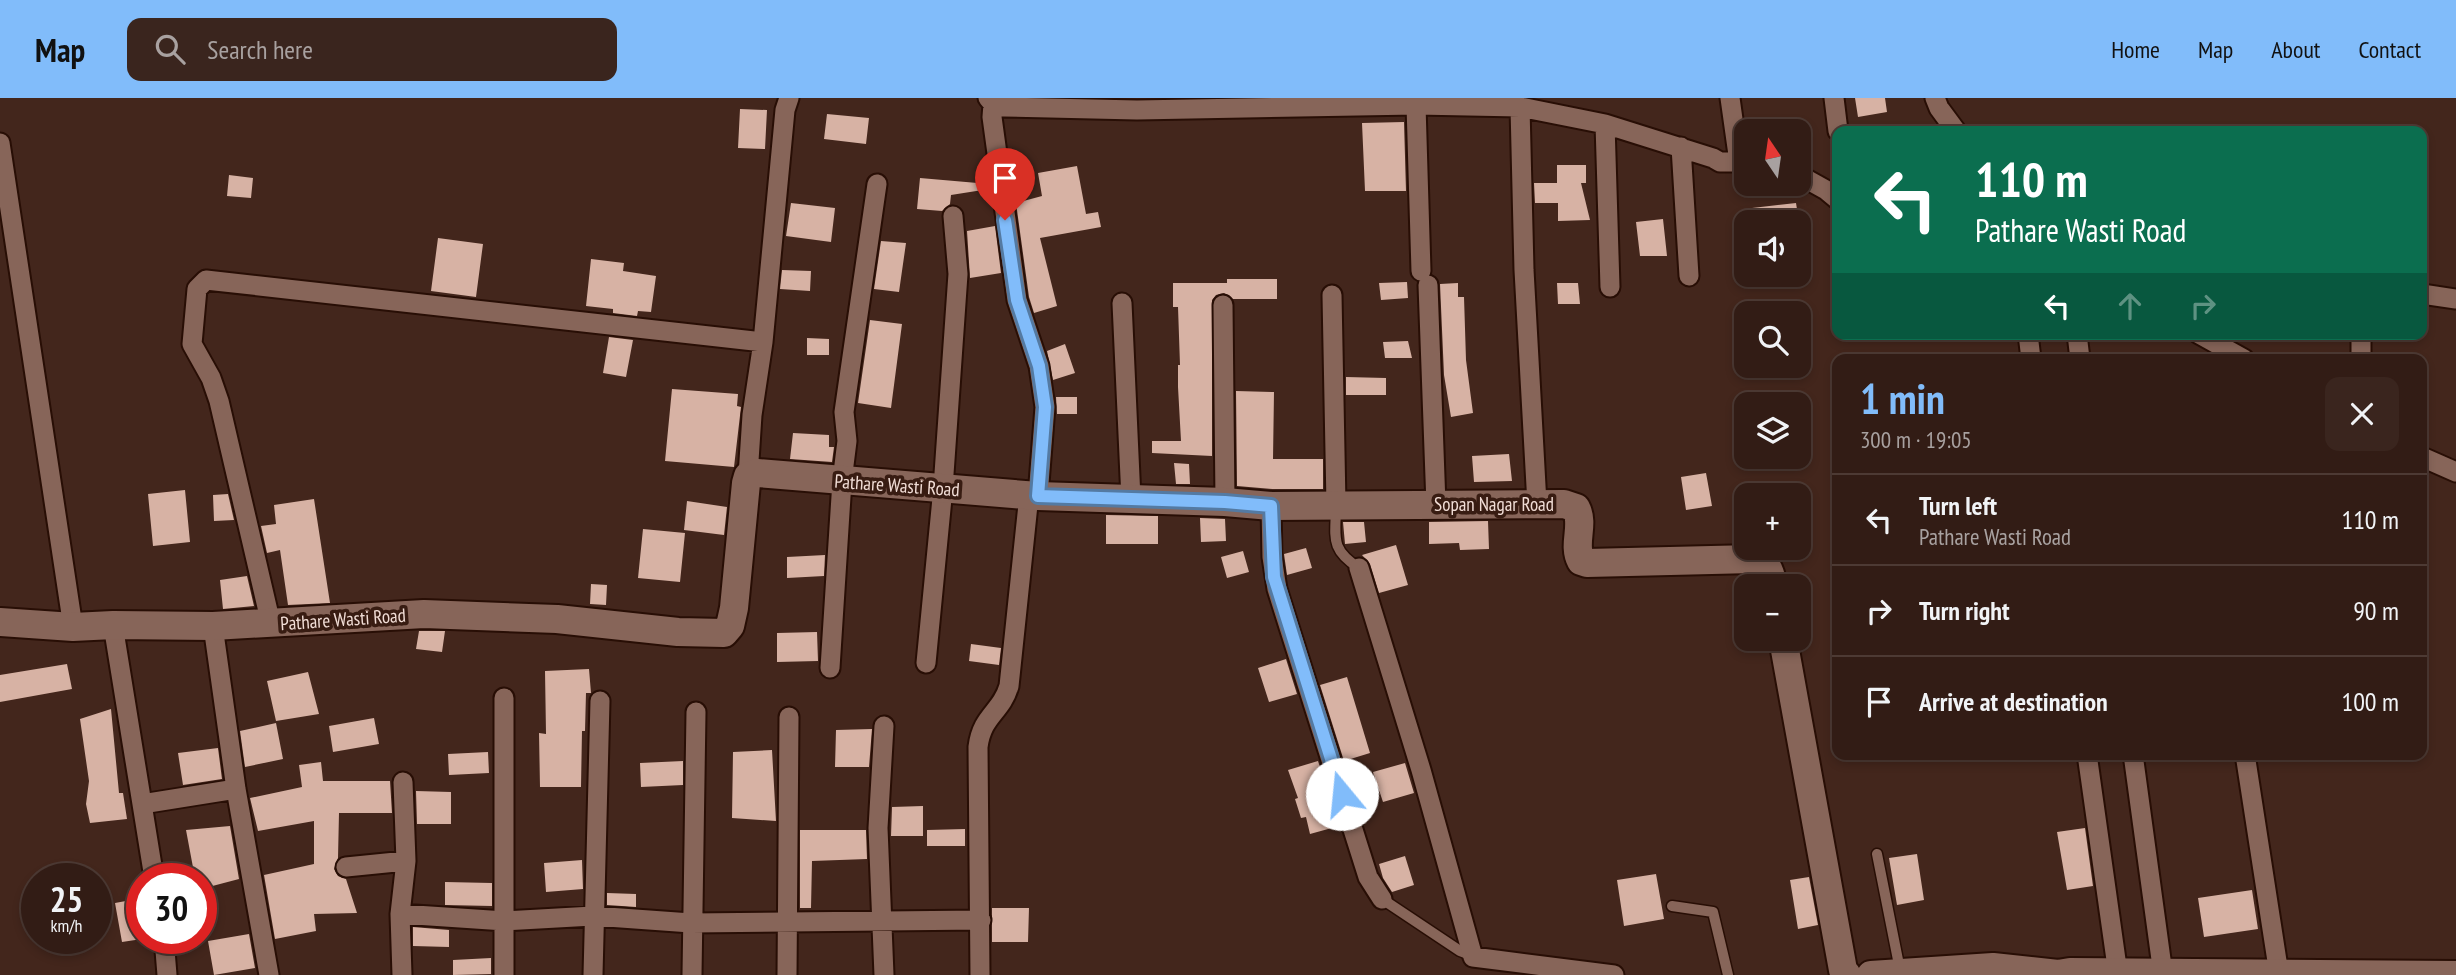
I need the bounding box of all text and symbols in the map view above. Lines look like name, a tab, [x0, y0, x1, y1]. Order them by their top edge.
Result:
search box	[127, 18, 617, 81]
text: Map	[35, 28, 85, 71]
icon: search	[151, 30, 189, 68]
text: Search here	[207, 33, 313, 66]
text: Home	[2111, 34, 2160, 65]
text: Map	[2198, 34, 2233, 65]
text: About	[2271, 34, 2320, 65]
text: Contact	[2358, 34, 2421, 65]
north arrow	[1734, 119, 1811, 196]
map controls	[1734, 119, 1811, 651]
text: 110 m	[1975, 147, 2088, 211]
pin	[975, 148, 1035, 220]
icon: left	[1860, 154, 1951, 245]
icon: arrive	[986, 159, 1024, 197]
text: Pathare Wasti Road	[1975, 209, 2186, 251]
button: sound	[1734, 210, 1811, 287]
icon: left	[2038, 287, 2076, 325]
icon: ahead	[2111, 287, 2149, 325]
icon: right	[2184, 287, 2222, 325]
button: search	[1734, 301, 1811, 378]
text: 1 min	[1860, 371, 1945, 426]
button: close	[2325, 377, 2399, 451]
button: layers	[1734, 392, 1811, 469]
text: 300 m · 19:05	[1860, 425, 1972, 454]
street label: Pathare Wasti Road	[834, 469, 960, 501]
button: +	[1734, 483, 1811, 560]
text: Turn left	[1919, 489, 1997, 522]
street label: Sopan Nagar Road	[1434, 492, 1554, 516]
icon: left	[1860, 501, 1898, 539]
text: 110 m	[2341, 503, 2399, 536]
text: Pathare Wasti Road	[1919, 522, 2071, 551]
button: −	[1734, 574, 1811, 651]
icon: right	[1860, 592, 1898, 630]
text: Turn right	[1919, 594, 2010, 627]
text: 90 m	[2353, 594, 2399, 627]
street label: Pathare Wasti Road	[280, 603, 406, 635]
icon: arrive	[1860, 683, 1898, 721]
text: Arrive at destination	[1919, 685, 2108, 718]
text: 100 m	[2341, 685, 2399, 718]
position arrow	[1305, 757, 1379, 831]
speed limit sign: 30	[126, 863, 217, 954]
text: 25	[50, 876, 83, 922]
text: km/h	[51, 914, 82, 937]

